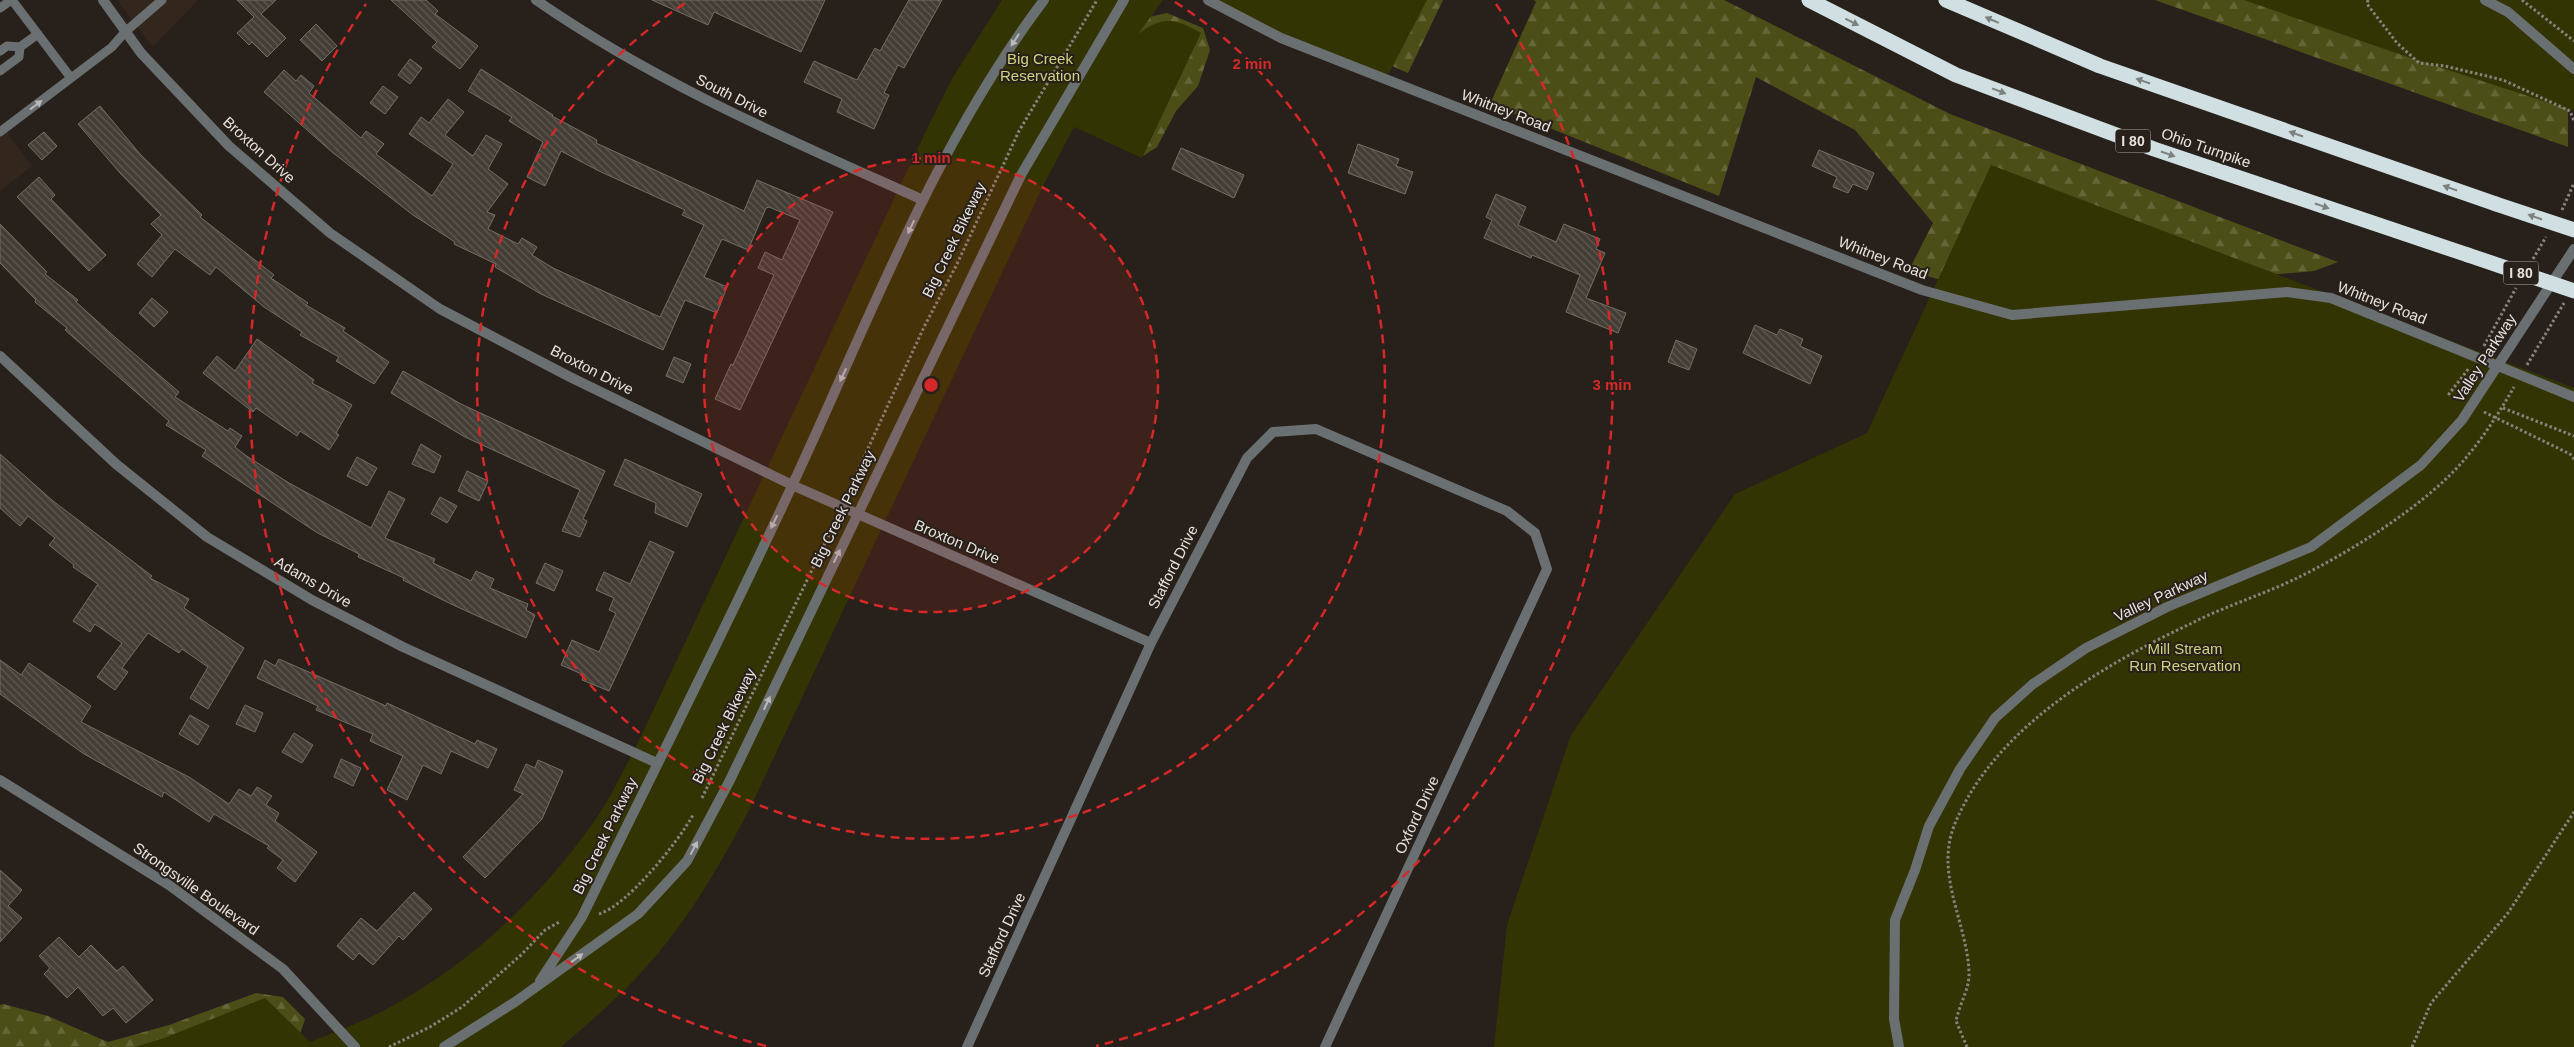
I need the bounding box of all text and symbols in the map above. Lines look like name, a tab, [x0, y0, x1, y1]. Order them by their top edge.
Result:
one-way arrow	[1985, 15, 1999, 23]
one-way arrow	[1845, 18, 1860, 26]
one-way arrow	[1011, 33, 1020, 46]
park label: Big Creek Reservation	[1000, 50, 1080, 84]
text: 2 min	[1232, 55, 1272, 72]
street label: South Drive	[693, 70, 771, 121]
one-way arrow	[2135, 77, 2150, 84]
street label: Whitney Road	[1459, 86, 1553, 135]
one-way arrow	[1992, 88, 2007, 95]
one-way arrow	[29, 100, 43, 110]
street label: Broxton Drive	[220, 113, 299, 186]
street label: Ohio Turnpike	[2159, 124, 2253, 171]
road number: I 80	[2116, 130, 2150, 152]
one-way arrow	[2288, 130, 2303, 138]
text: 1 min	[911, 149, 951, 166]
one-way arrow	[2161, 150, 2176, 158]
street label: Big Creek Bikeway	[918, 179, 989, 300]
one-way arrow	[2442, 183, 2457, 191]
one-way arrow	[2315, 202, 2330, 210]
one-way arrow	[2527, 212, 2542, 220]
one-way arrow	[906, 220, 914, 234]
street label: Whitney Road	[1836, 233, 1930, 282]
road number: I 80	[2504, 262, 2538, 284]
street label: Whitney Road	[2335, 278, 2429, 327]
street label: Valley Parkway	[2450, 310, 2520, 405]
street label: Broxton Drive	[548, 341, 637, 398]
one-way arrow	[839, 368, 847, 382]
centre of rings	[922, 376, 940, 394]
text: 3 min	[1592, 376, 1632, 393]
street label: Big Creek Parkway	[807, 447, 878, 570]
one-way arrow	[770, 515, 778, 529]
street label: Broxton Drive	[912, 516, 1002, 567]
street label: Stafford Drive	[1144, 522, 1201, 611]
one-way arrow	[833, 549, 841, 563]
street label: Adams Drive	[272, 553, 355, 610]
street label: Valley Parkway	[2111, 566, 2211, 625]
park label: Mill Stream Run Reservation	[2129, 640, 2241, 674]
street label: Big Creek Bikeway	[688, 665, 759, 786]
one-way arrow	[763, 696, 771, 710]
street label: Oxford Drive	[1391, 773, 1442, 857]
street label: Big Creek Parkway	[569, 774, 640, 897]
street label: Strongsville Boulevard	[130, 839, 262, 938]
one-way arrow	[690, 840, 698, 855]
street label: Stafford Drive	[975, 890, 1029, 980]
one-way arrow	[570, 953, 583, 963]

